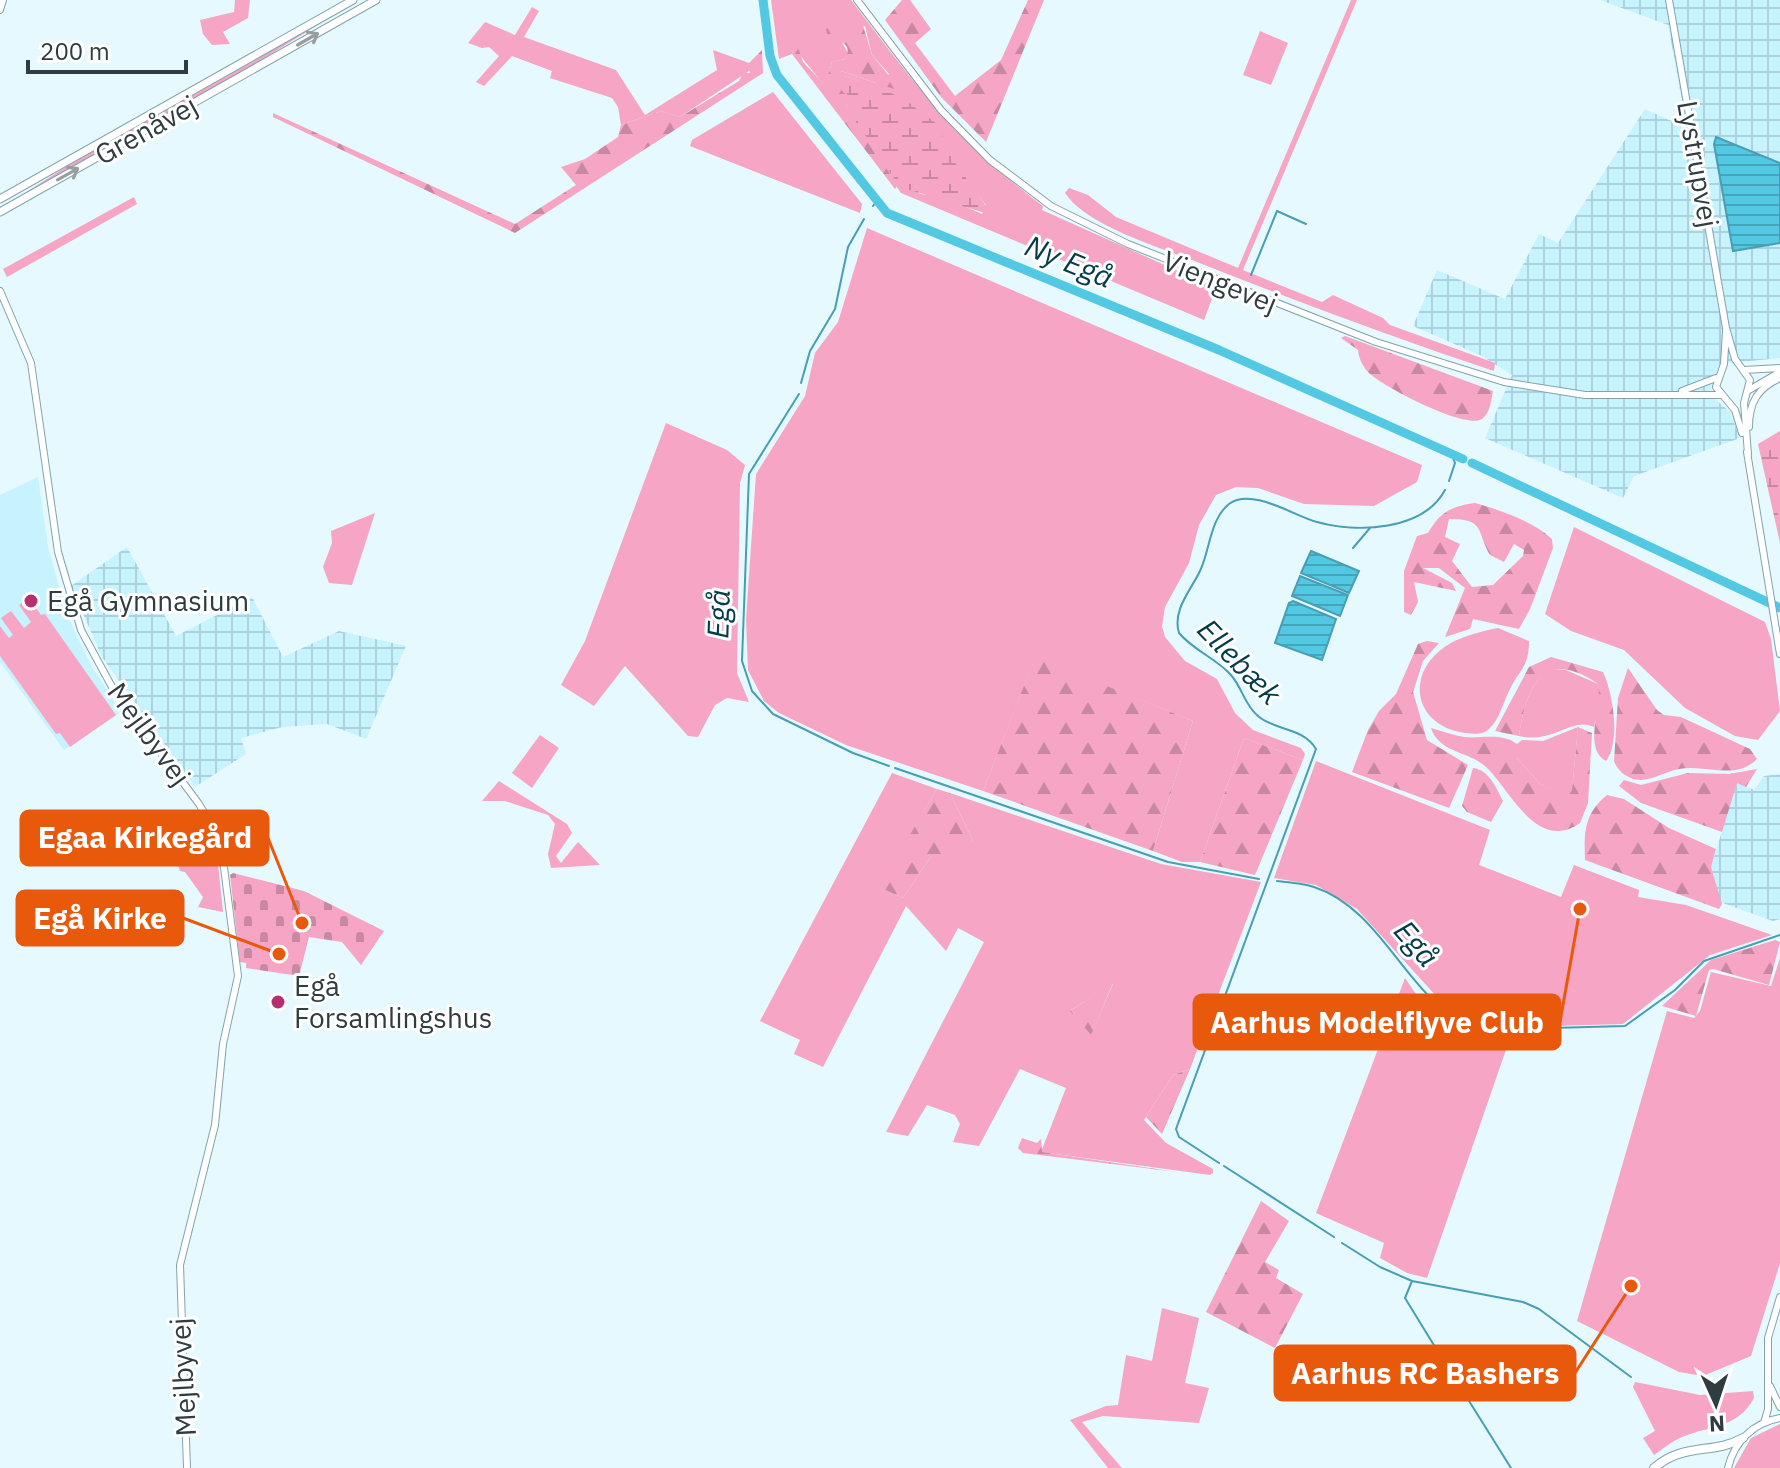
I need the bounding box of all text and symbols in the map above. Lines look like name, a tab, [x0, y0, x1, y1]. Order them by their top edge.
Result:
scale bar	[28, 24, 186, 74]
one-way arrow	[296, 31, 319, 47]
text: 200 m	[40, 35, 110, 67]
street label: Grenåvej	[88, 86, 204, 173]
street label: Lystrupvej	[1669, 98, 1728, 230]
one-way arrow	[56, 166, 79, 182]
water label: Ny Egå	[1020, 225, 1119, 296]
street label: Viengevej	[1157, 242, 1283, 321]
place label: Egå Gymnasium	[47, 582, 249, 619]
water label: Egå	[697, 589, 738, 639]
marker: Egå Gymnasium	[22, 592, 40, 610]
water label: Ellebæk	[1190, 610, 1291, 713]
street label: Mejlbyvej	[100, 675, 199, 793]
callout: Egaa Kirkegård	[21, 811, 268, 865]
text: Egaa Kirkegård	[38, 817, 252, 856]
callout: Egå Kirke	[17, 891, 183, 945]
text: Egå Kirke	[33, 898, 167, 937]
water label: Egå	[1386, 912, 1448, 974]
place label: Egå Forsamlingshus	[294, 967, 492, 1036]
marker: Egå Forsamlingshus	[269, 993, 287, 1011]
callout: Aarhus Modelflyve Club	[1194, 995, 1560, 1049]
text: Aarhus Modelflyve Club	[1210, 1002, 1544, 1041]
street label: Mejlbyvej	[161, 1317, 204, 1437]
callout: Aarhus RC Bashers	[1275, 1346, 1575, 1400]
text: Aarhus RC Bashers	[1291, 1353, 1559, 1392]
north arrow	[1676, 1364, 1756, 1444]
text: N	[1708, 1410, 1726, 1439]

